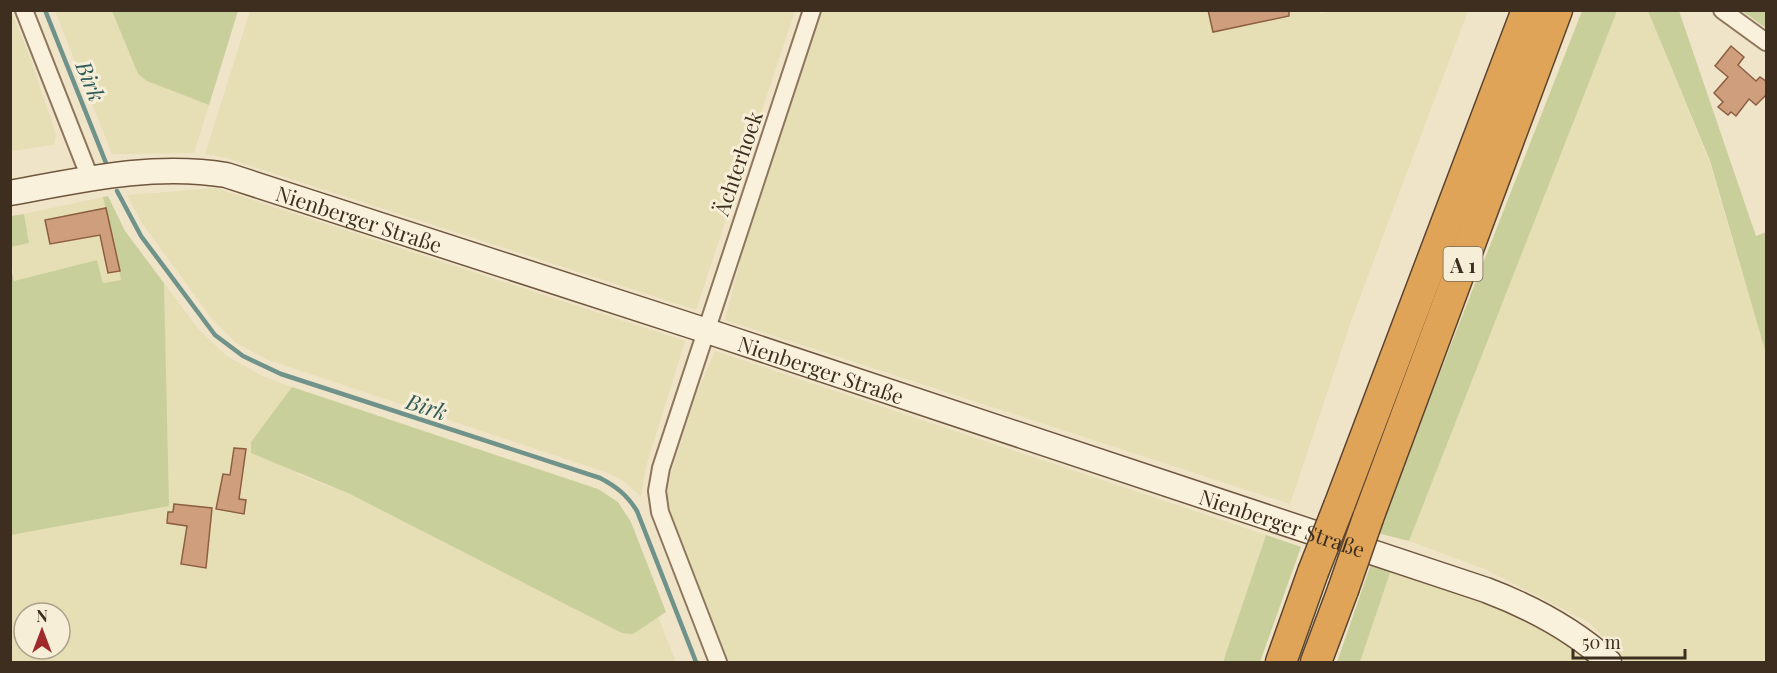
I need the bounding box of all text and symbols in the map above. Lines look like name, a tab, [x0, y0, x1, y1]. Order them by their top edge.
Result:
water label: Birk	[69, 55, 113, 106]
street label: Ächterhoek	[706, 107, 768, 220]
street label: Nienberger Straße	[273, 178, 446, 258]
road number: A 1	[1444, 247, 1482, 281]
street label: Nienberger Straße	[735, 328, 908, 410]
water label: Birk	[402, 385, 451, 427]
street label: Nienberger Straße	[1196, 482, 1369, 563]
north arrow	[12, 601, 72, 661]
text: N	[36, 605, 48, 626]
scale bar	[1573, 622, 1686, 660]
text: 50 m	[1582, 630, 1621, 654]

